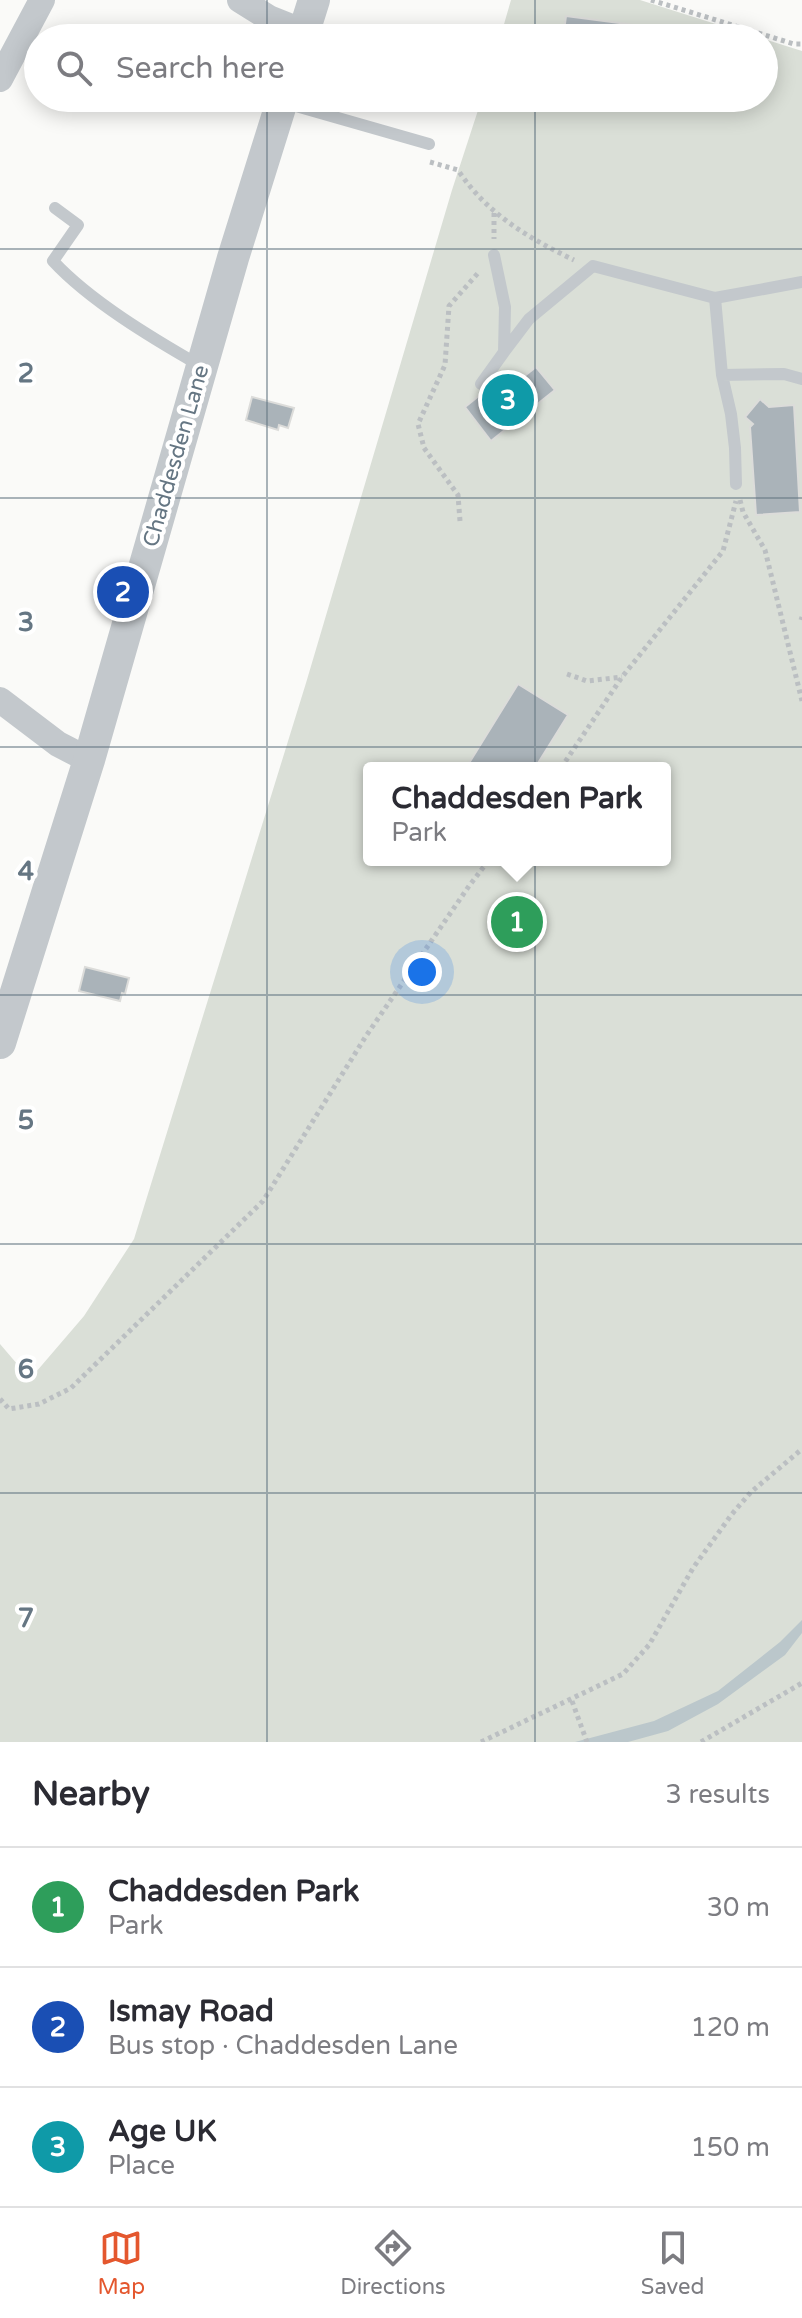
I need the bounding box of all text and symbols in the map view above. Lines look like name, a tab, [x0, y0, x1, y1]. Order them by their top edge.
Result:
search box	[24, 24, 778, 112]
icon: search	[52, 46, 96, 90]
text: Search here	[116, 50, 285, 87]
text: 2	[18, 358, 34, 389]
street label: Chaddesden Lane	[138, 362, 214, 550]
pin: 3	[482, 370, 534, 430]
pin: 2	[97, 562, 149, 622]
text: 3	[18, 607, 34, 638]
popup	[363, 762, 671, 866]
text: Chaddesden Park	[391, 780, 643, 817]
text: Park	[391, 817, 447, 848]
text: 4	[18, 856, 34, 887]
pin: 1	[491, 892, 543, 952]
your location	[402, 952, 442, 992]
text: 5	[18, 1105, 34, 1136]
text: 6	[18, 1354, 34, 1385]
text: 7	[18, 1603, 34, 1634]
text: Nearby	[32, 1774, 150, 1815]
text: 3 results	[665, 1779, 770, 1810]
text: Chaddesden Park	[108, 1873, 359, 1910]
text: 1	[50, 1892, 66, 1923]
text: 30 m	[707, 1892, 770, 1923]
text: Park	[108, 1910, 164, 1941]
text: Ismay Road	[108, 1993, 274, 2030]
text: 2	[50, 2012, 66, 2043]
text: 120 m	[690, 2012, 770, 2043]
text: Bus stop · Chaddesden Lane	[108, 2030, 458, 2061]
text: Age UK	[108, 2113, 217, 2150]
text: 3	[50, 2132, 66, 2163]
text: 150 m	[690, 2132, 770, 2163]
text: Place	[108, 2150, 175, 2181]
tab: Map	[98, 2226, 145, 2300]
tab: Directions	[340, 2226, 446, 2300]
tab: Saved	[641, 2226, 704, 2300]

